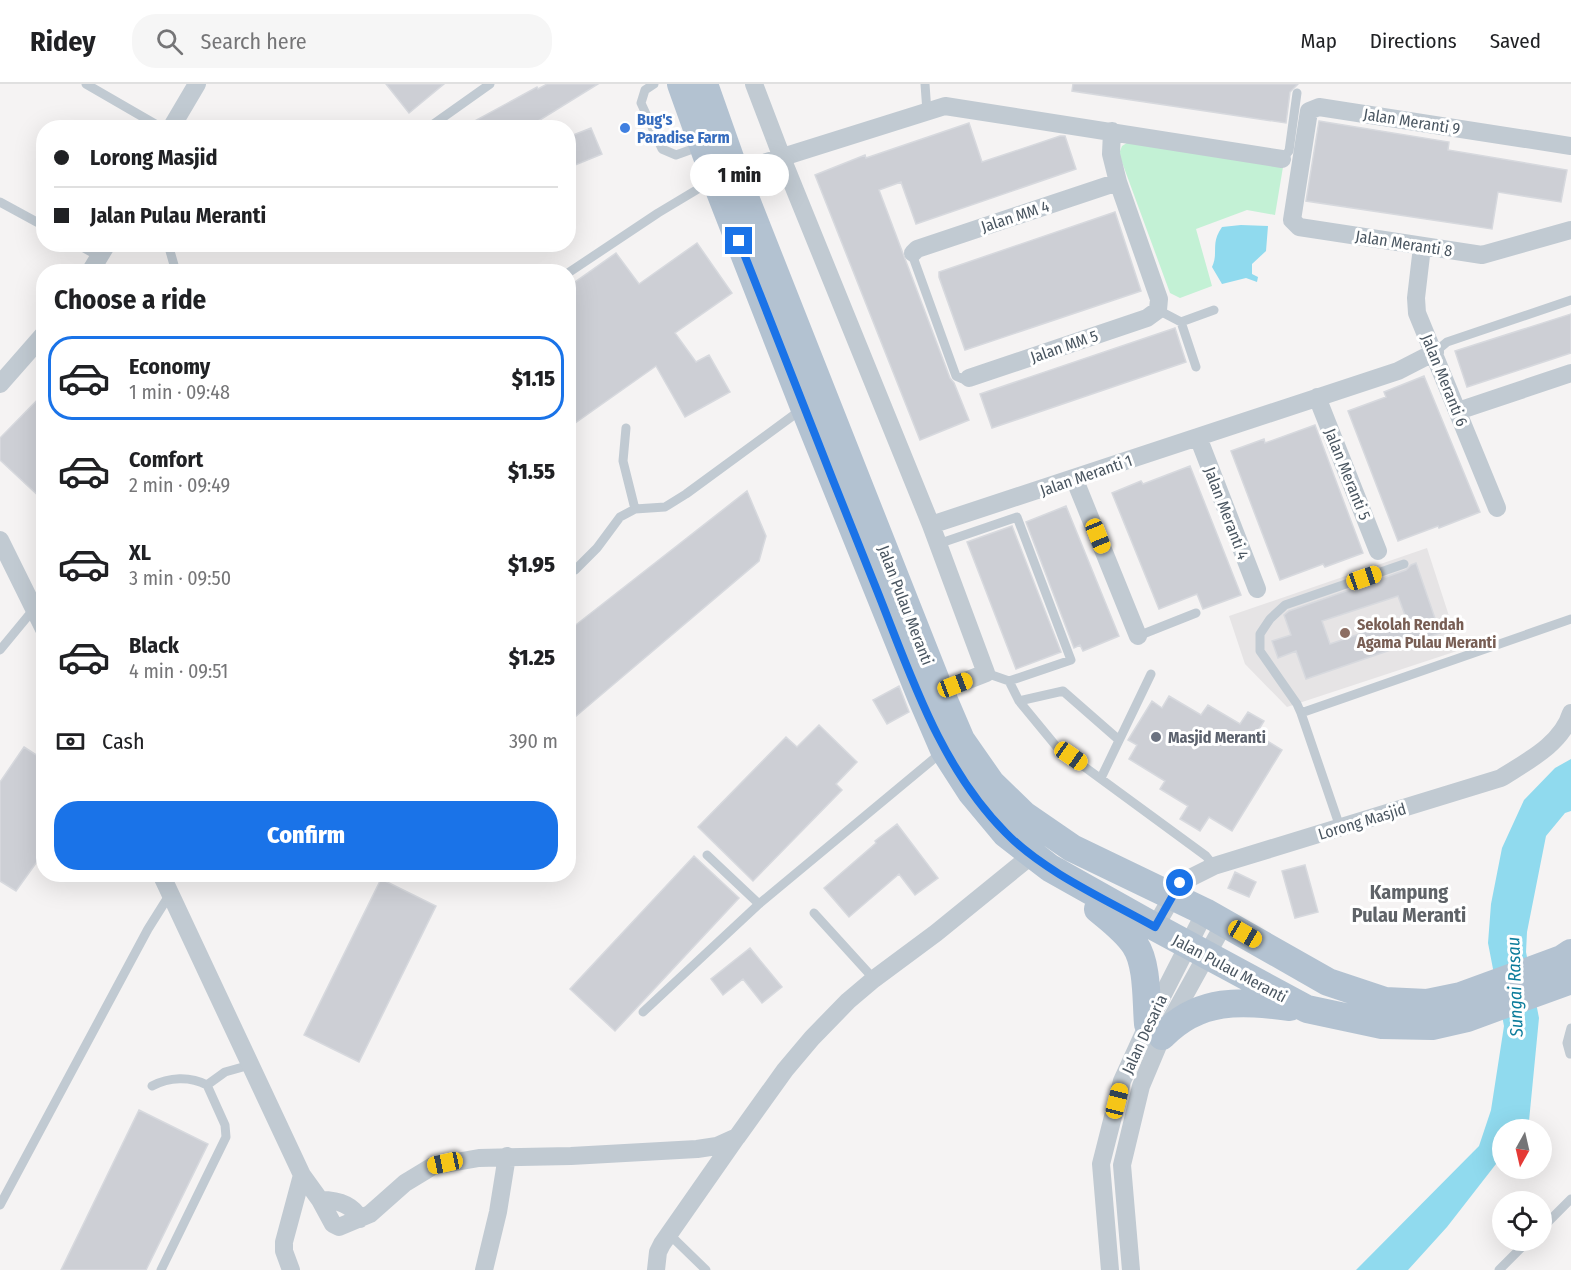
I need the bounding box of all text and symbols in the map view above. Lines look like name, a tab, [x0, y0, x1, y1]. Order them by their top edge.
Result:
search box	[132, 14, 552, 68]
text: Ridey	[30, 25, 96, 58]
icon: search	[153, 25, 186, 58]
text: Search here	[201, 28, 307, 55]
text: Map	[1300, 28, 1337, 54]
text: Directions	[1370, 28, 1457, 54]
text: Saved	[1490, 28, 1541, 54]
street label: Jalan Meranti 9	[1362, 104, 1462, 139]
place label: Bug's Paradise Farm	[637, 110, 730, 147]
marker: Bug's Paradise Farm	[618, 121, 632, 135]
text: Lorong Masjid	[90, 144, 217, 171]
callout: 1 min	[690, 154, 789, 196]
text: 1 min	[718, 163, 761, 187]
street label: Jalan MM 4	[979, 196, 1052, 236]
text: Jalan Pulau Meranti	[90, 202, 266, 229]
street label: Jalan Meranti 8	[1354, 226, 1454, 261]
route end	[725, 227, 752, 254]
text: Choose a ride	[54, 284, 206, 316]
street label: Jalan MM 5	[1028, 326, 1100, 367]
street label: Jalan Meranti 6	[1417, 331, 1472, 429]
icon: car	[57, 351, 111, 405]
text: Economy	[129, 353, 210, 380]
text: $1.15	[512, 365, 555, 392]
text: 1 min · 09:48	[129, 380, 230, 404]
street label: Jalan Meranti 5	[1321, 426, 1375, 523]
icon: car	[57, 444, 111, 498]
text: Comfort	[129, 446, 203, 473]
street label: Jalan Meranti 1	[1038, 451, 1135, 500]
text: $1.55	[508, 458, 555, 485]
street label: Jalan Meranti 4	[1200, 464, 1253, 562]
text: 2 min · 09:49	[129, 473, 230, 497]
car	[1083, 516, 1113, 556]
icon: car	[57, 537, 111, 591]
text: XL	[129, 539, 151, 566]
street label: Jalan Pulau Meranti	[874, 543, 937, 668]
text: $1.95	[508, 551, 555, 578]
car	[1344, 564, 1384, 592]
text: 3 min · 09:50	[129, 566, 231, 590]
place label: Sekolah Rendah Agama Pulau Meranti	[1356, 615, 1496, 652]
marker: Sekolah Rendah Agama Pulau Meranti	[1338, 626, 1352, 640]
icon: car	[57, 630, 111, 684]
text: Black	[129, 632, 179, 659]
text: $1.25	[509, 644, 555, 671]
text: 4 min · 09:51	[129, 659, 228, 683]
car	[935, 670, 975, 700]
icon: cash	[54, 725, 87, 758]
text: Cash	[102, 728, 145, 755]
place label: Masjid Meranti	[1168, 728, 1266, 747]
text: 390 m	[509, 729, 558, 753]
marker: Masjid Meranti	[1149, 730, 1163, 744]
car	[1051, 738, 1091, 774]
street label: Lorong Masjid	[1316, 799, 1408, 844]
button: Confirm	[54, 801, 558, 870]
route start	[1166, 869, 1193, 896]
district label: Kampung Pulau Meranti	[1352, 880, 1466, 927]
car	[1225, 917, 1265, 951]
street label: Jalan Pulau Meranti	[1169, 930, 1290, 1007]
water label: Sungai Rasau	[1502, 937, 1528, 1038]
street label: Jalan Desaria	[1118, 991, 1171, 1077]
car	[1104, 1081, 1130, 1121]
north arrow	[1492, 1119, 1552, 1179]
map controls	[1492, 1119, 1552, 1251]
car	[426, 1150, 464, 1176]
button: locate	[1492, 1191, 1552, 1251]

